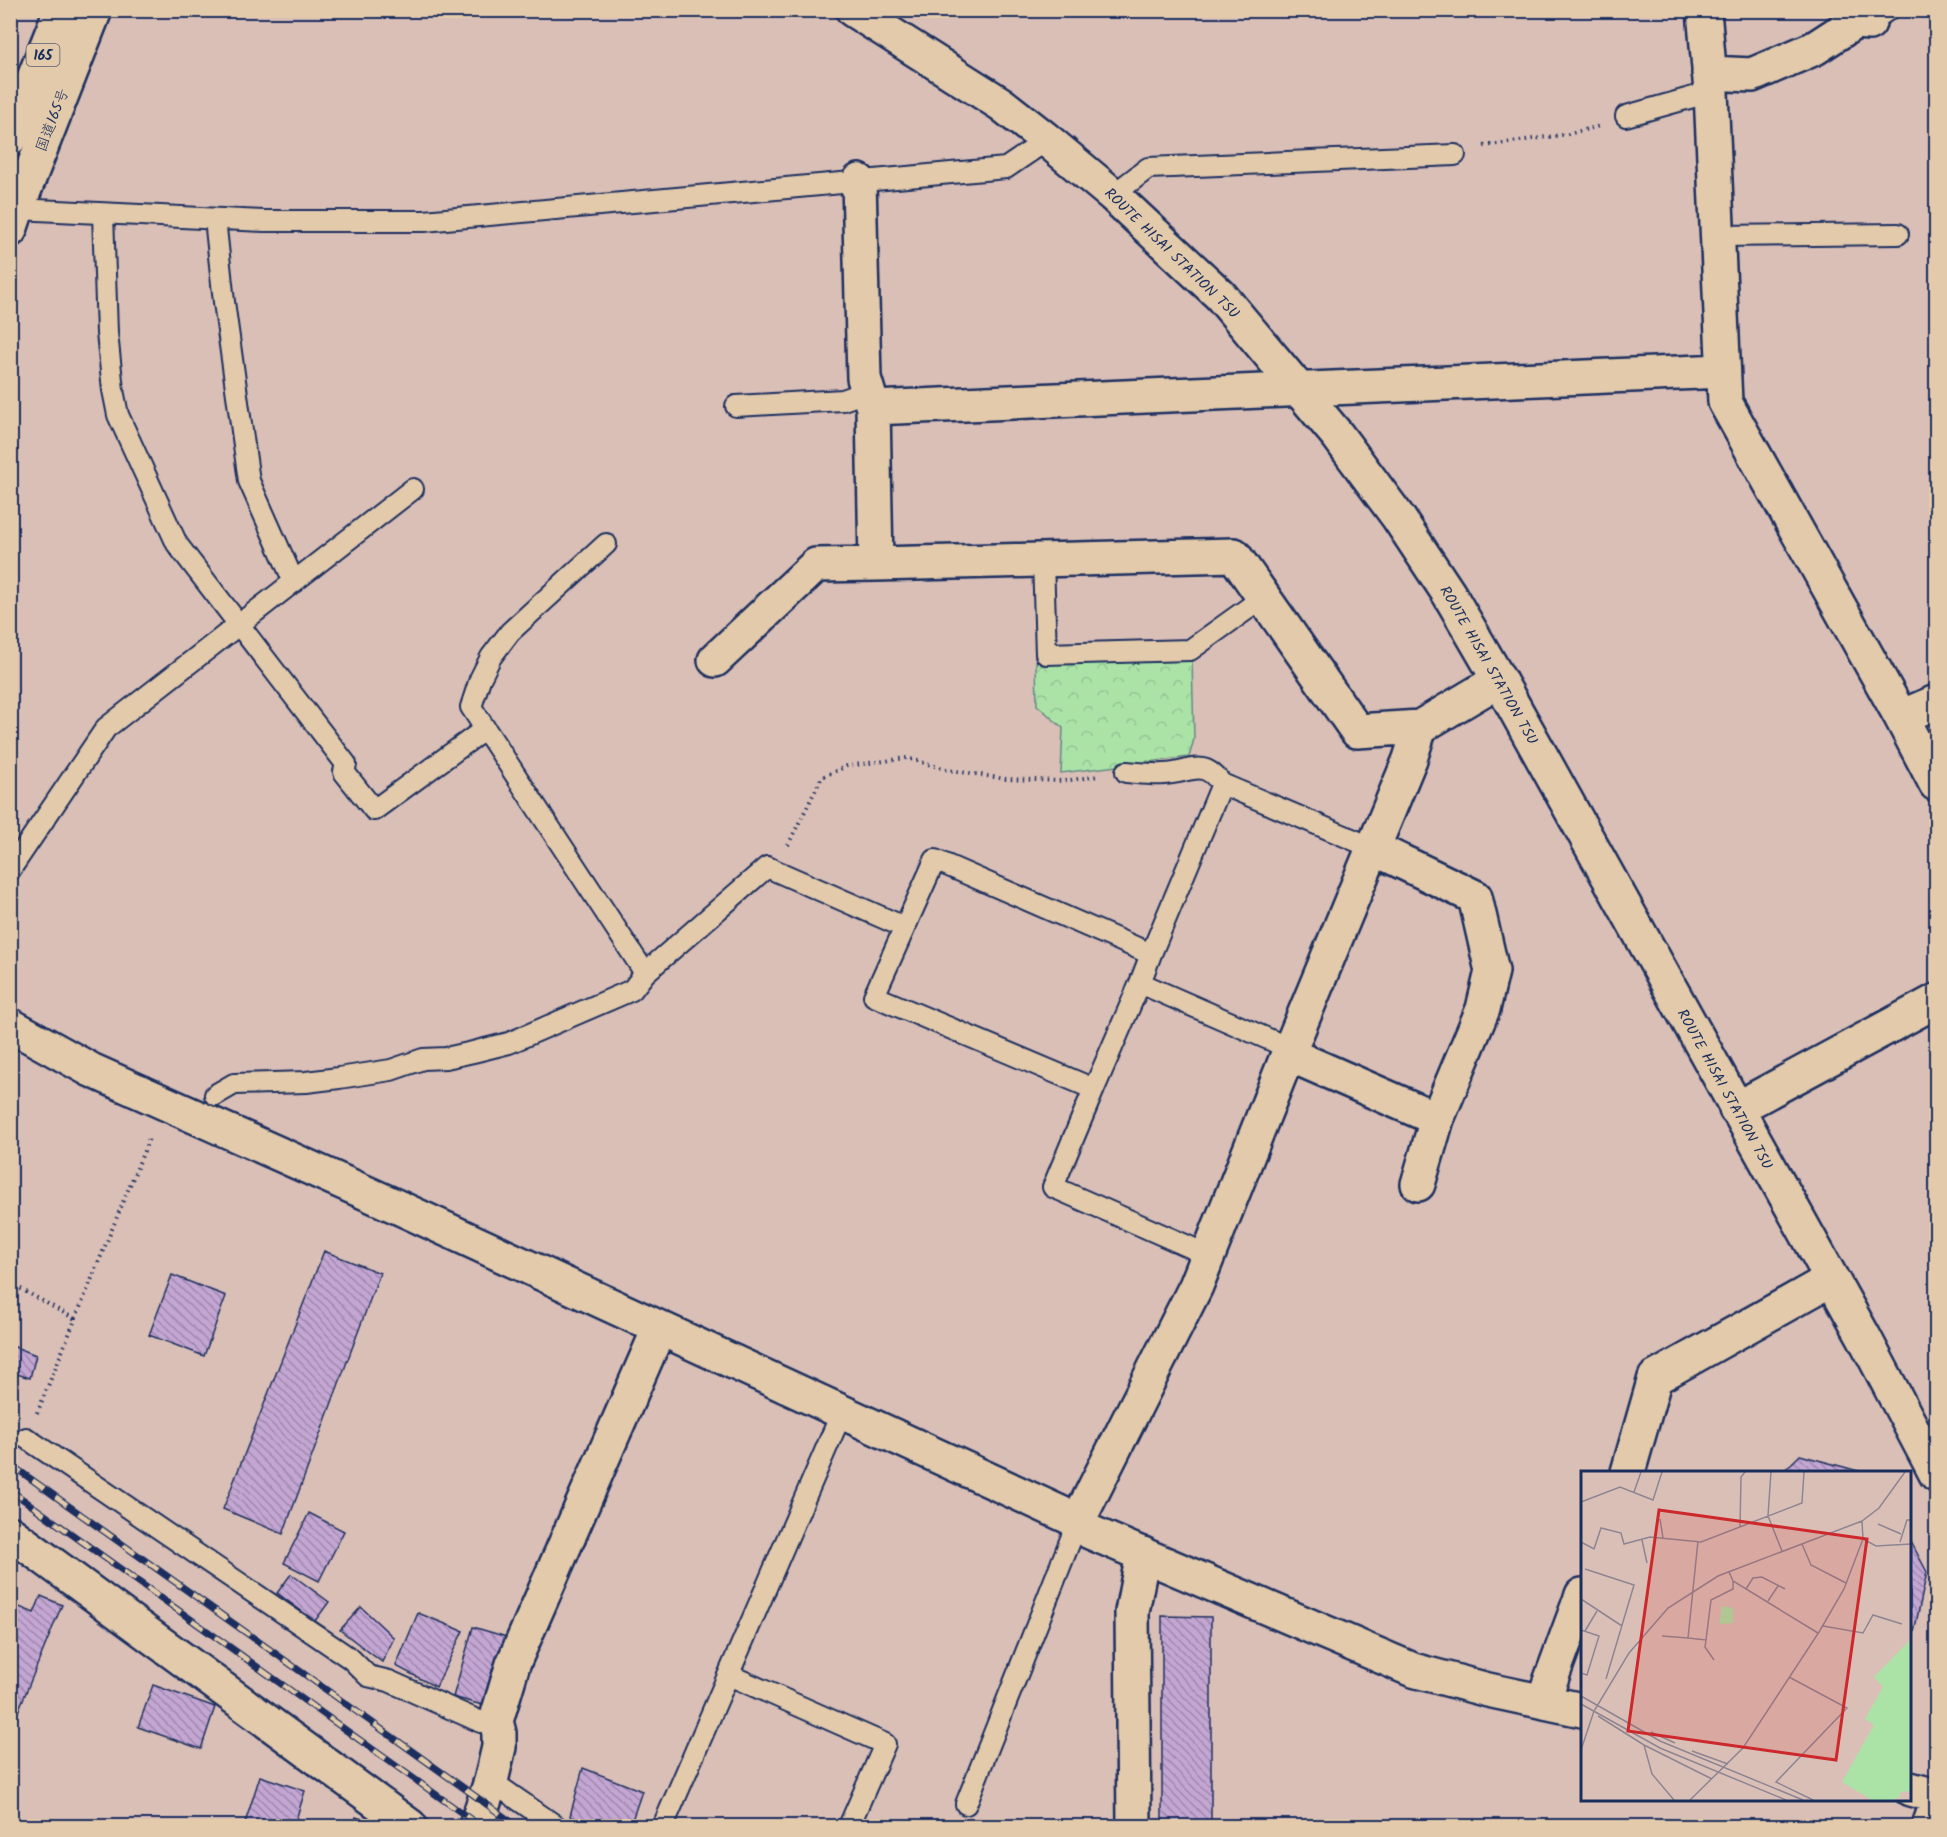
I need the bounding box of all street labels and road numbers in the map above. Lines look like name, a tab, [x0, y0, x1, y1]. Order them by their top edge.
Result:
road number: 165	[26, 44, 60, 66]
street label: 国道165号	[30, 85, 76, 156]
street label: ROUTE HISAI STATION TSU	[1098, 182, 1245, 325]
street label: ROUTE HISAI STATION TSU	[1433, 581, 1544, 750]
street label: ROUTE HISAI STATION TSU	[1670, 1005, 1778, 1174]

